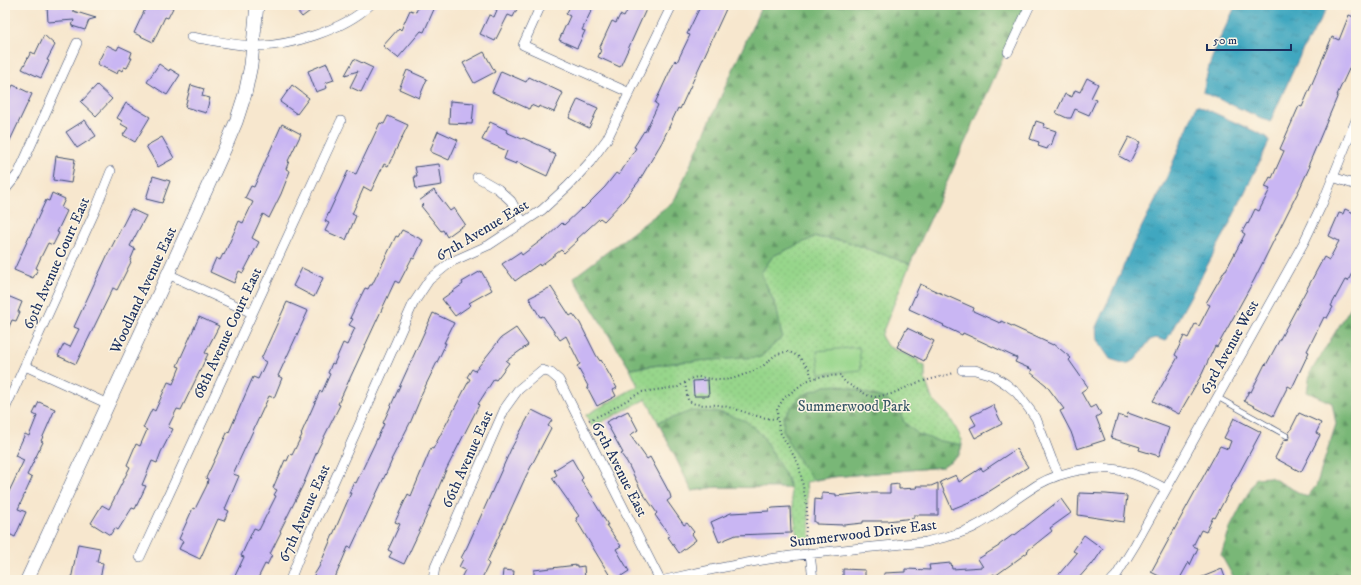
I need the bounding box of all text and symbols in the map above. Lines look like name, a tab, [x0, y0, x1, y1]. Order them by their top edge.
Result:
scale bar	[1207, 26, 1291, 52]
text: 50 m	[1213, 33, 1237, 48]
street label: 69th Avenue Court East	[19, 194, 94, 332]
street label: 67th Avenue East	[432, 195, 532, 266]
street label: Woodland Avenue East	[105, 224, 181, 358]
street label: 68th Avenue Court East	[189, 264, 266, 402]
street label: 63rd Avenue West	[1196, 296, 1263, 398]
park label: Summerwood Park	[798, 397, 911, 416]
street label: 66th Avenue East	[437, 407, 498, 511]
street label: 65th Avenue East	[587, 418, 652, 520]
street label: 67th Avenue East	[274, 461, 335, 565]
street label: Summerwood Drive East	[789, 515, 938, 552]

